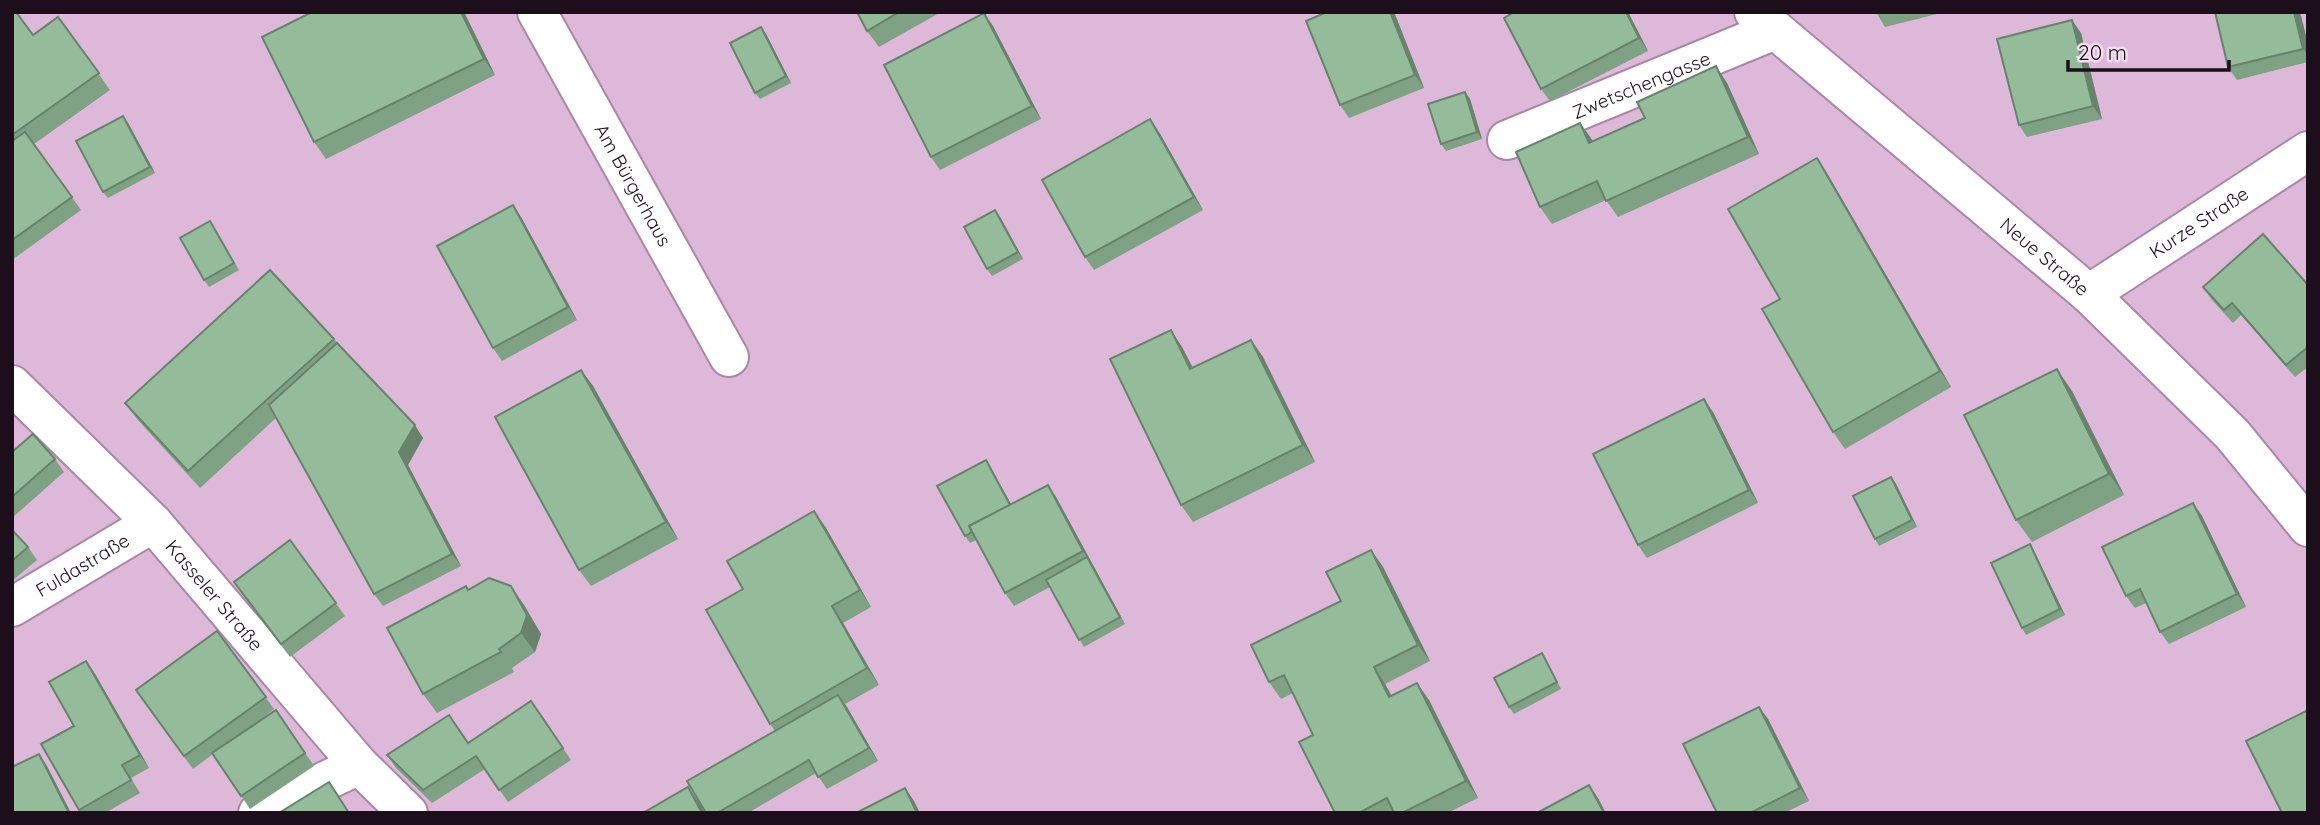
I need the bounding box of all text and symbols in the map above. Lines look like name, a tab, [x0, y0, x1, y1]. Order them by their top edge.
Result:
scale bar	[2068, 28, 2229, 72]
text: 20 m	[2078, 39, 2127, 65]
street label: Zwetschengasse	[1568, 46, 1714, 124]
street label: Am Bürgerhaus	[590, 120, 677, 251]
street label: Kurze Straße	[2145, 181, 2253, 263]
street label: Neue Straße	[1995, 212, 2094, 301]
street label: Fuldastraße	[31, 528, 134, 602]
street label: Kasseler Straße	[160, 535, 268, 656]

